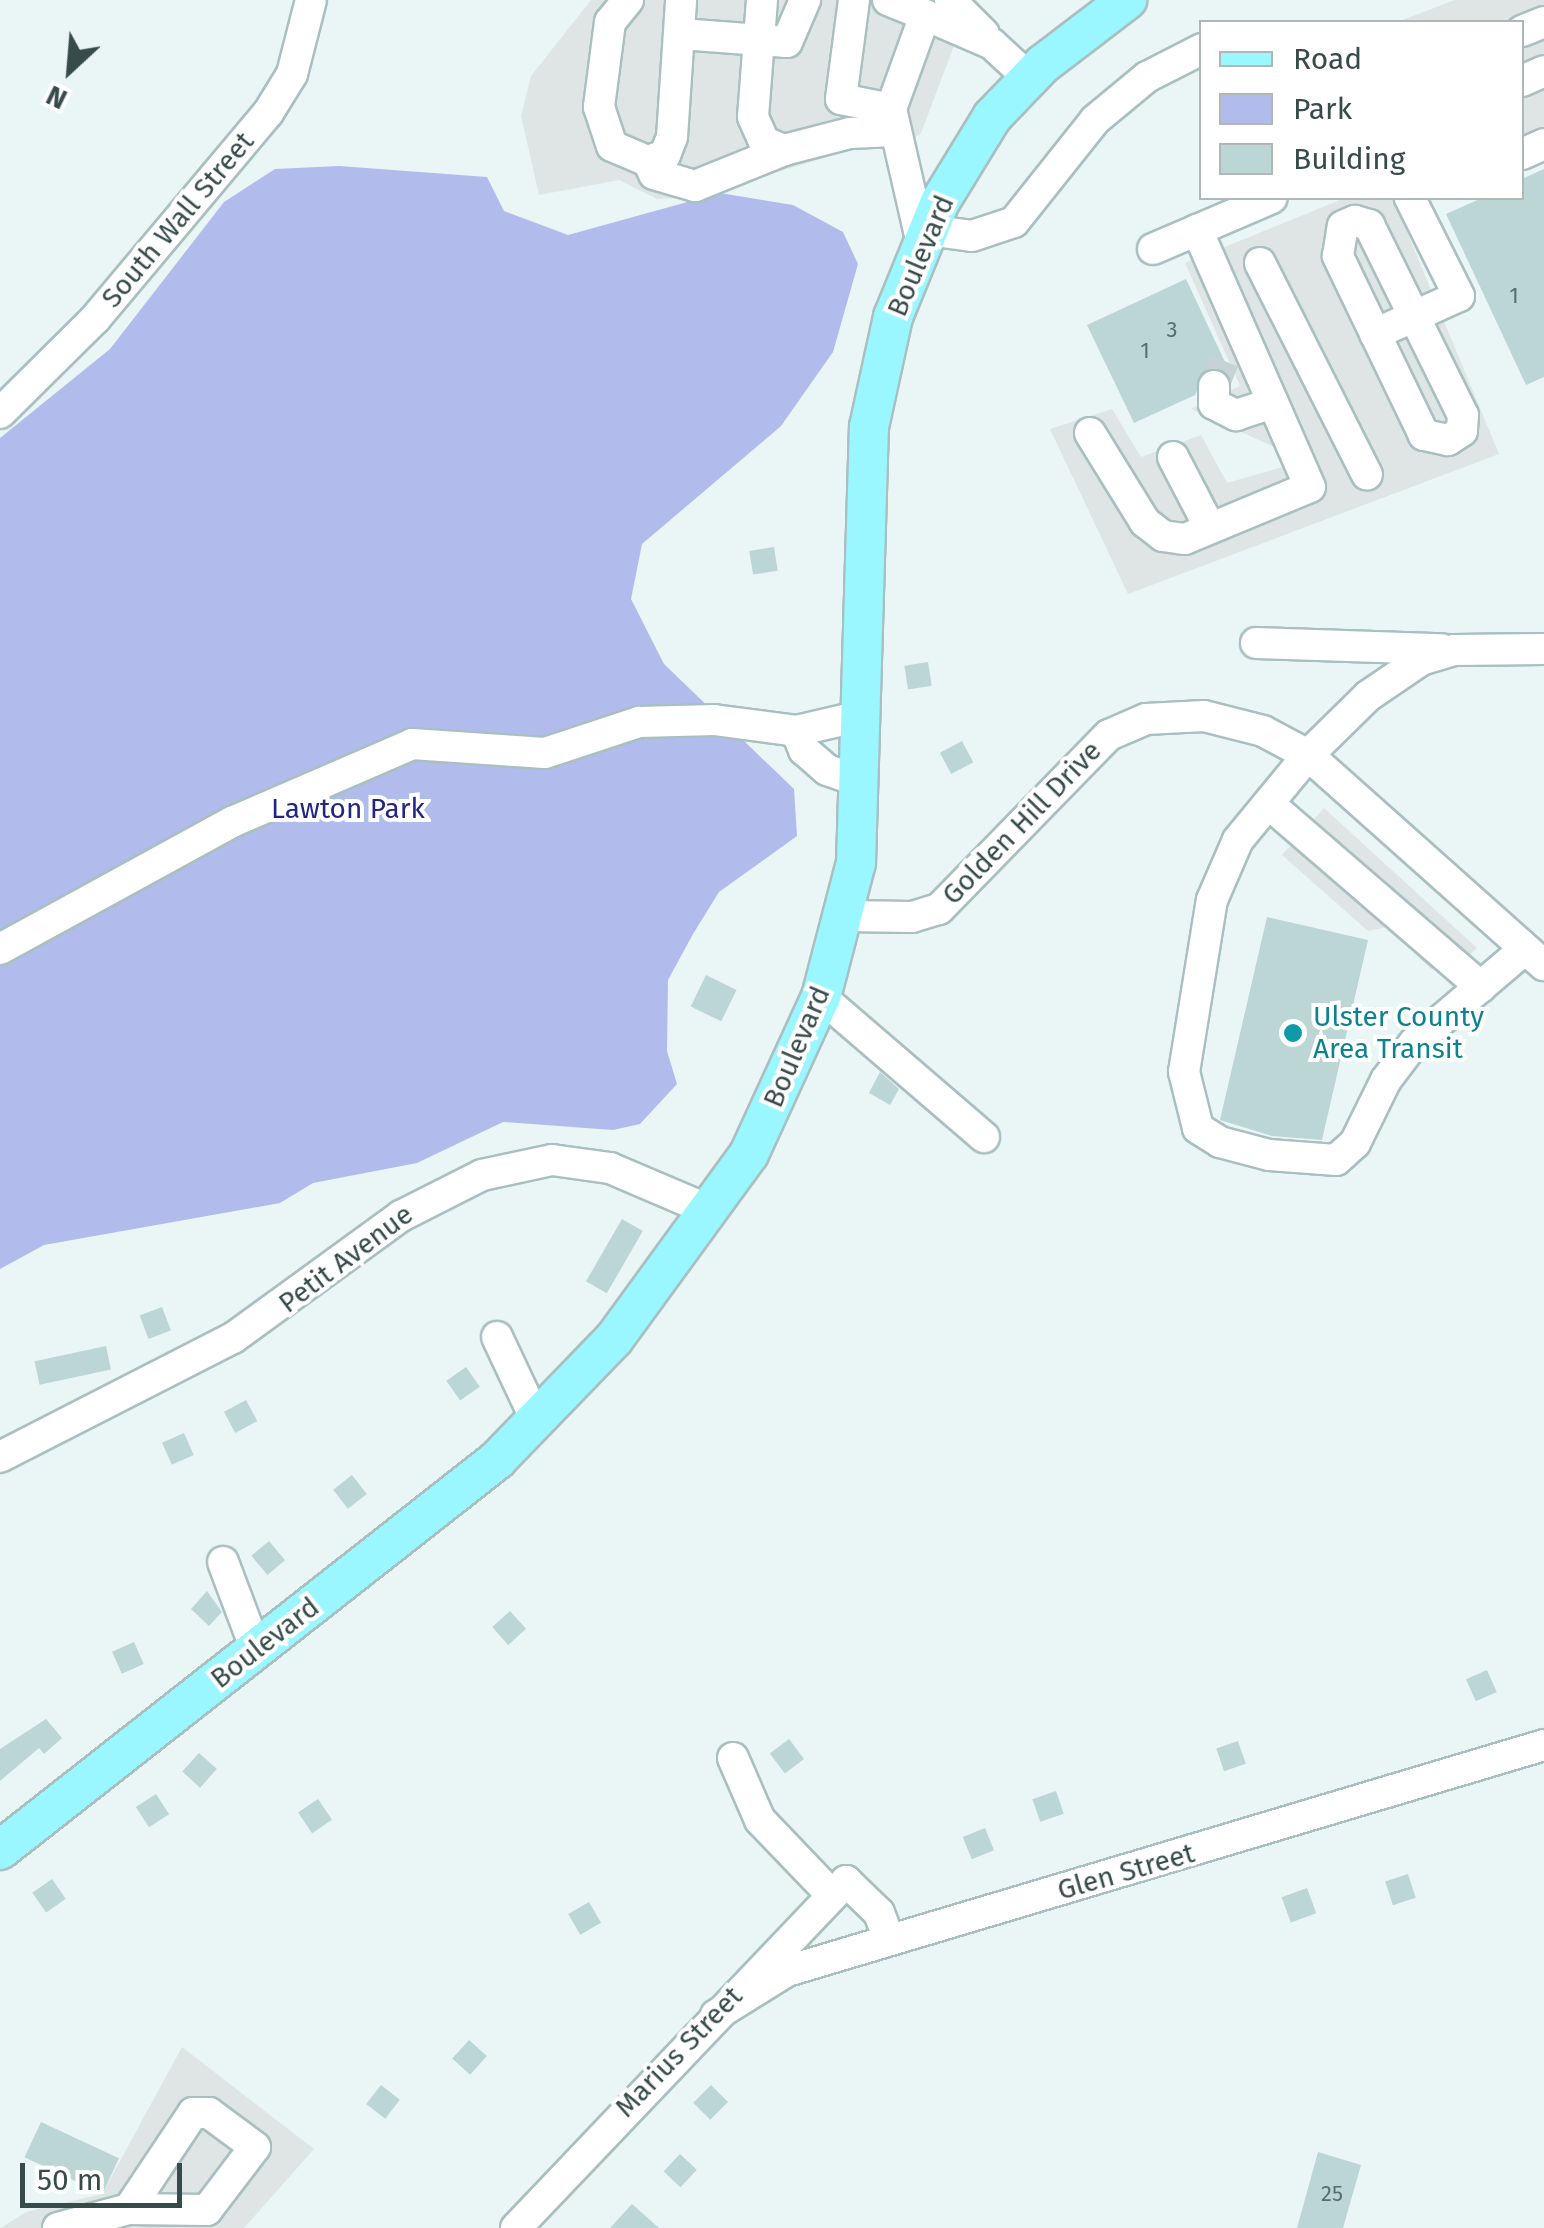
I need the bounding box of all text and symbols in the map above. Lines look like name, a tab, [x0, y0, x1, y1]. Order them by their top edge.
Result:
north arrow	[20, 20, 120, 120]
legend	[1199, 20, 1524, 200]
text: Road	[1293, 41, 1362, 77]
text: N	[41, 79, 72, 116]
text: Park	[1293, 91, 1352, 127]
street label: South Wall Street	[95, 125, 261, 315]
text: Building	[1293, 141, 1405, 177]
street label: Boulevard	[880, 190, 962, 322]
house number: 1	[1509, 283, 1519, 309]
house number: 3	[1167, 317, 1177, 343]
house number: 1	[1140, 338, 1150, 364]
street label: Golden Hill Drive	[935, 734, 1109, 912]
park label: Lawton Park	[271, 792, 425, 826]
street label: Boulevard	[756, 981, 838, 1113]
place label: Ulster County Area Transit	[1313, 1000, 1484, 1066]
marker: Ulster County Area Transit	[1282, 1022, 1304, 1044]
street label: Petit Avenue	[272, 1198, 420, 1320]
street label: Boulevard	[204, 1590, 326, 1696]
street label: Glen Street	[1054, 1836, 1198, 1908]
street label: Marius Street	[608, 1980, 750, 2124]
scale bar	[25, 2143, 188, 2205]
text: 50 m	[37, 2162, 102, 2198]
house number: 25	[1321, 2181, 1343, 2207]

